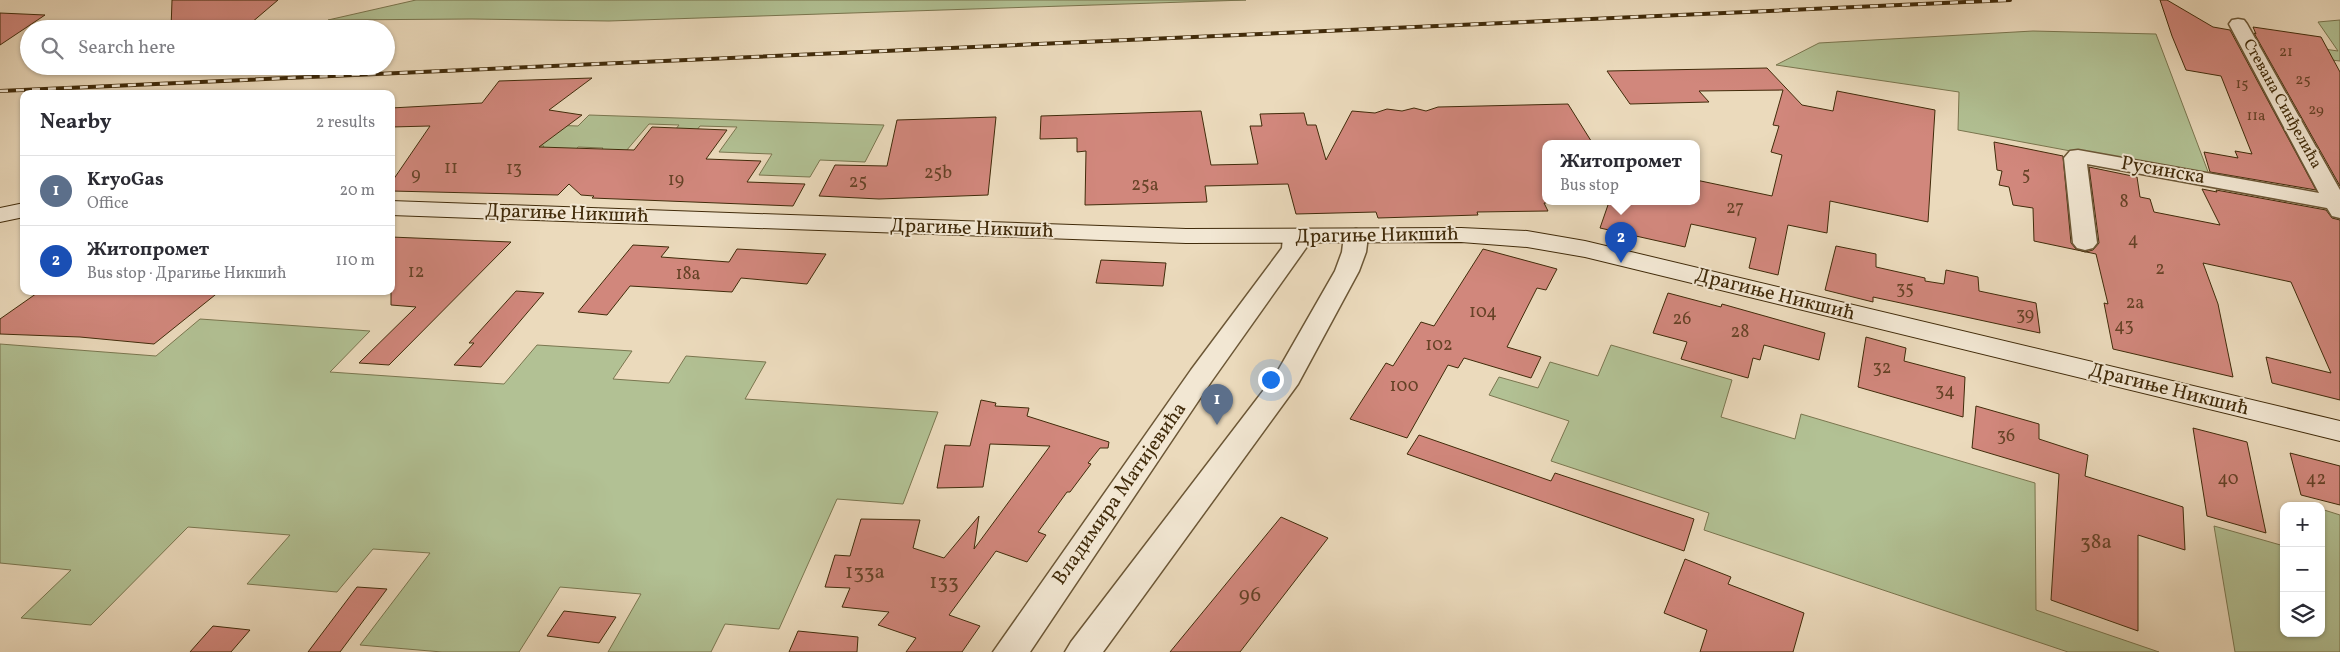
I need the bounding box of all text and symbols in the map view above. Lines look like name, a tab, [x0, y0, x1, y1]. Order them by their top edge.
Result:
search box	[20, 20, 395, 75]
icon: search	[38, 34, 66, 62]
text: Search here	[78, 35, 175, 61]
street label: Стевана Синђелића	[2237, 35, 2327, 173]
house number: 21	[2279, 42, 2293, 63]
house number: 25	[2295, 70, 2311, 91]
house number: 15	[2235, 74, 2249, 95]
house number: 29	[2308, 100, 2324, 121]
house number: 11a	[2246, 106, 2266, 127]
text: Nearby	[40, 108, 111, 137]
text: 2 results	[316, 112, 375, 134]
popup	[1542, 140, 1700, 205]
text: Житопромет	[1560, 149, 1682, 175]
street label: Русинска	[2119, 150, 2207, 192]
house number: 11	[444, 156, 458, 181]
house number: 13	[506, 157, 522, 182]
house number: 25b	[924, 161, 952, 186]
house number: 9	[411, 163, 421, 188]
house number: 5	[2022, 163, 2030, 188]
text: KryoGas	[87, 167, 164, 193]
house number: 19	[668, 168, 684, 193]
house number: 25	[849, 170, 867, 195]
house number: 25a	[1131, 173, 1159, 198]
text: Bus stop	[1560, 175, 1619, 197]
text: 1	[53, 180, 59, 202]
text: 20 m	[340, 180, 375, 202]
house number: 8	[2119, 190, 2129, 215]
text: Office	[87, 193, 129, 215]
house number: 27	[1726, 196, 1744, 221]
street label: Драгиње Никшић	[485, 197, 649, 231]
street label: Драгиње Никшић	[890, 212, 1054, 246]
street label: Драгиње Никшић	[1295, 221, 1459, 251]
pin: 2	[1605, 222, 1637, 263]
house number: 4	[2128, 228, 2138, 253]
text: Житопромет	[87, 237, 209, 263]
text: 2	[52, 250, 60, 272]
text: 110 m	[336, 250, 375, 272]
house number: 2	[2155, 257, 2165, 282]
house number: 12	[408, 260, 424, 285]
house number: 18a	[675, 262, 701, 287]
street label: Драгиње Никшић	[1692, 262, 1858, 328]
text: Bus stop · Драгиње Никшић	[87, 263, 287, 285]
house number: 35	[1896, 277, 1914, 302]
house number: 2a	[2126, 291, 2144, 316]
house number: 104	[1469, 300, 1497, 325]
house number: 39	[2016, 303, 2034, 328]
house number: 26	[1673, 307, 1691, 332]
house number: 43	[2114, 314, 2134, 339]
house number: 28	[1731, 320, 1749, 345]
house number: 102	[1425, 333, 1453, 358]
house number: 32	[1873, 356, 1891, 381]
street label: Драгиње Никшић	[2086, 357, 2252, 423]
your location	[1258, 367, 1284, 393]
house number: 100	[1390, 374, 1419, 399]
house number: 34	[1935, 379, 1955, 404]
pin: 1	[1201, 384, 1233, 425]
street label: Владимира Матијевића	[1046, 397, 1194, 591]
house number: 36	[1997, 424, 2015, 449]
house number: 40	[2217, 467, 2239, 492]
house number: 42	[2306, 467, 2326, 492]
map controls	[2280, 502, 2325, 637]
button: +	[2280, 502, 2325, 547]
house number: 38a	[2080, 528, 2112, 557]
button: −	[2280, 547, 2325, 592]
house number: 133a	[845, 558, 885, 587]
house number: 133	[929, 568, 959, 597]
house number: 96	[1239, 581, 1261, 610]
button: layers	[2280, 592, 2325, 637]

